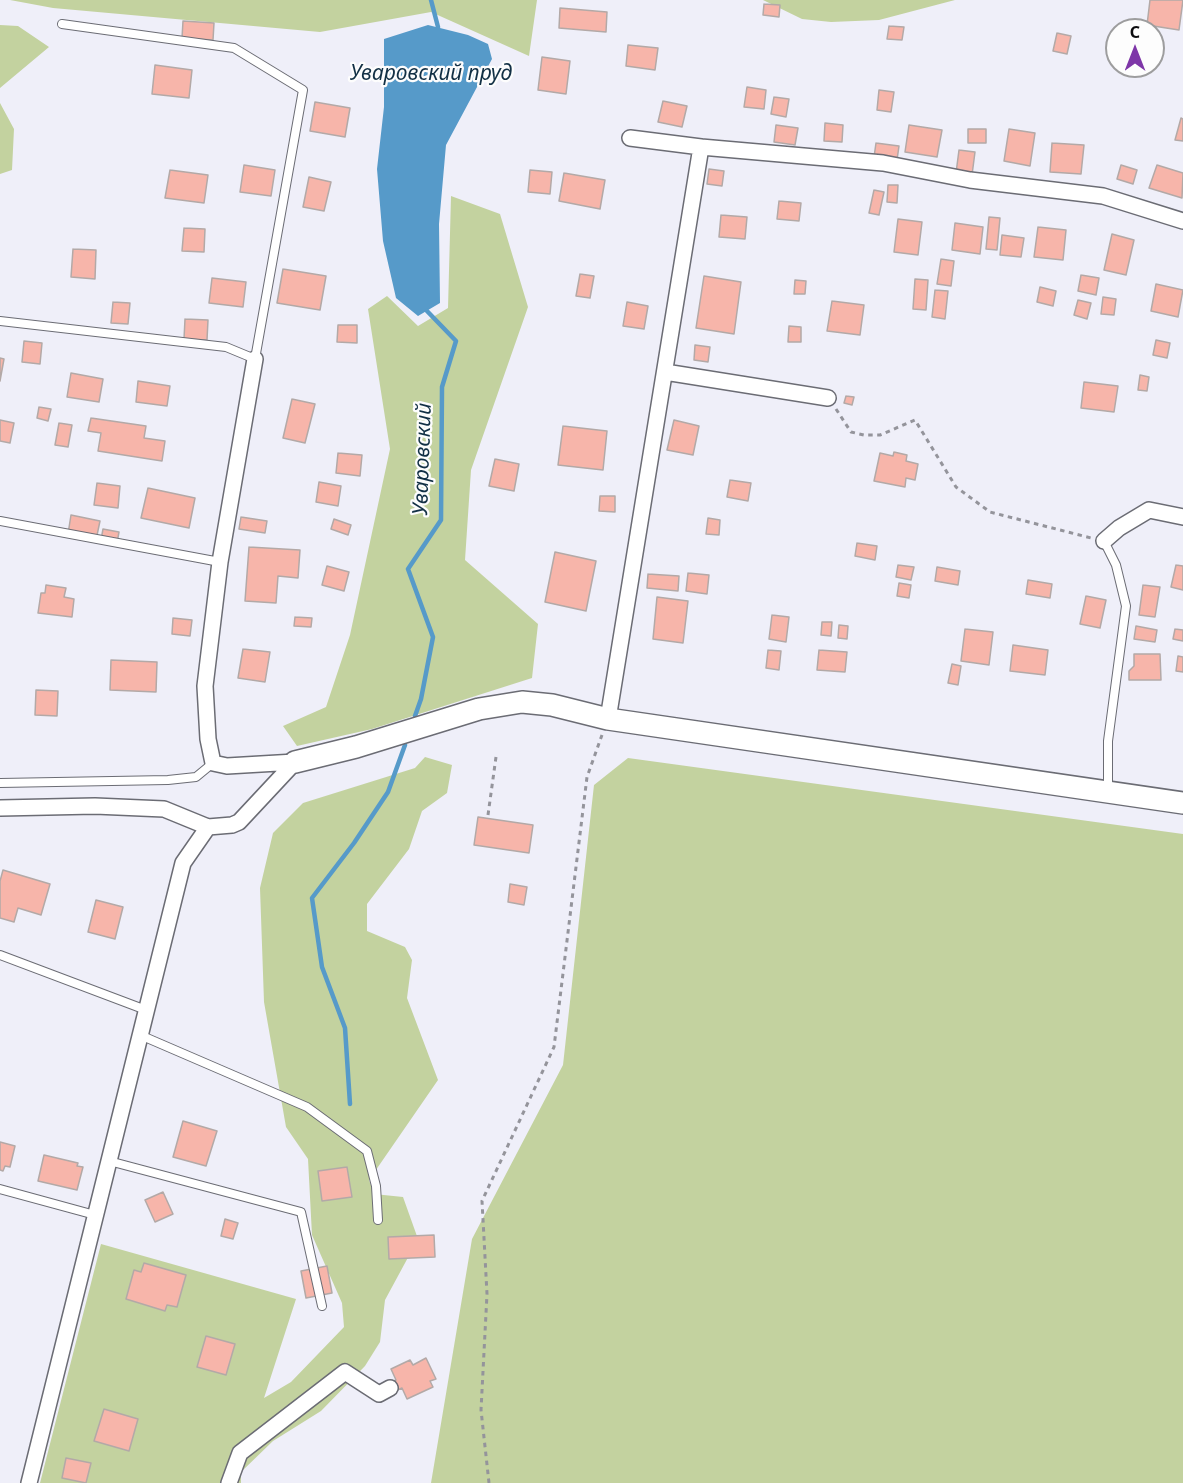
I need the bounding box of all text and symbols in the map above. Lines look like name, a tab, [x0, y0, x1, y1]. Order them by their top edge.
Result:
north arrow	[1105, 18, 1165, 78]
text: С	[1130, 21, 1140, 43]
water label: Уваровский пруд	[350, 61, 512, 87]
water label: Уваровский	[408, 402, 438, 516]

